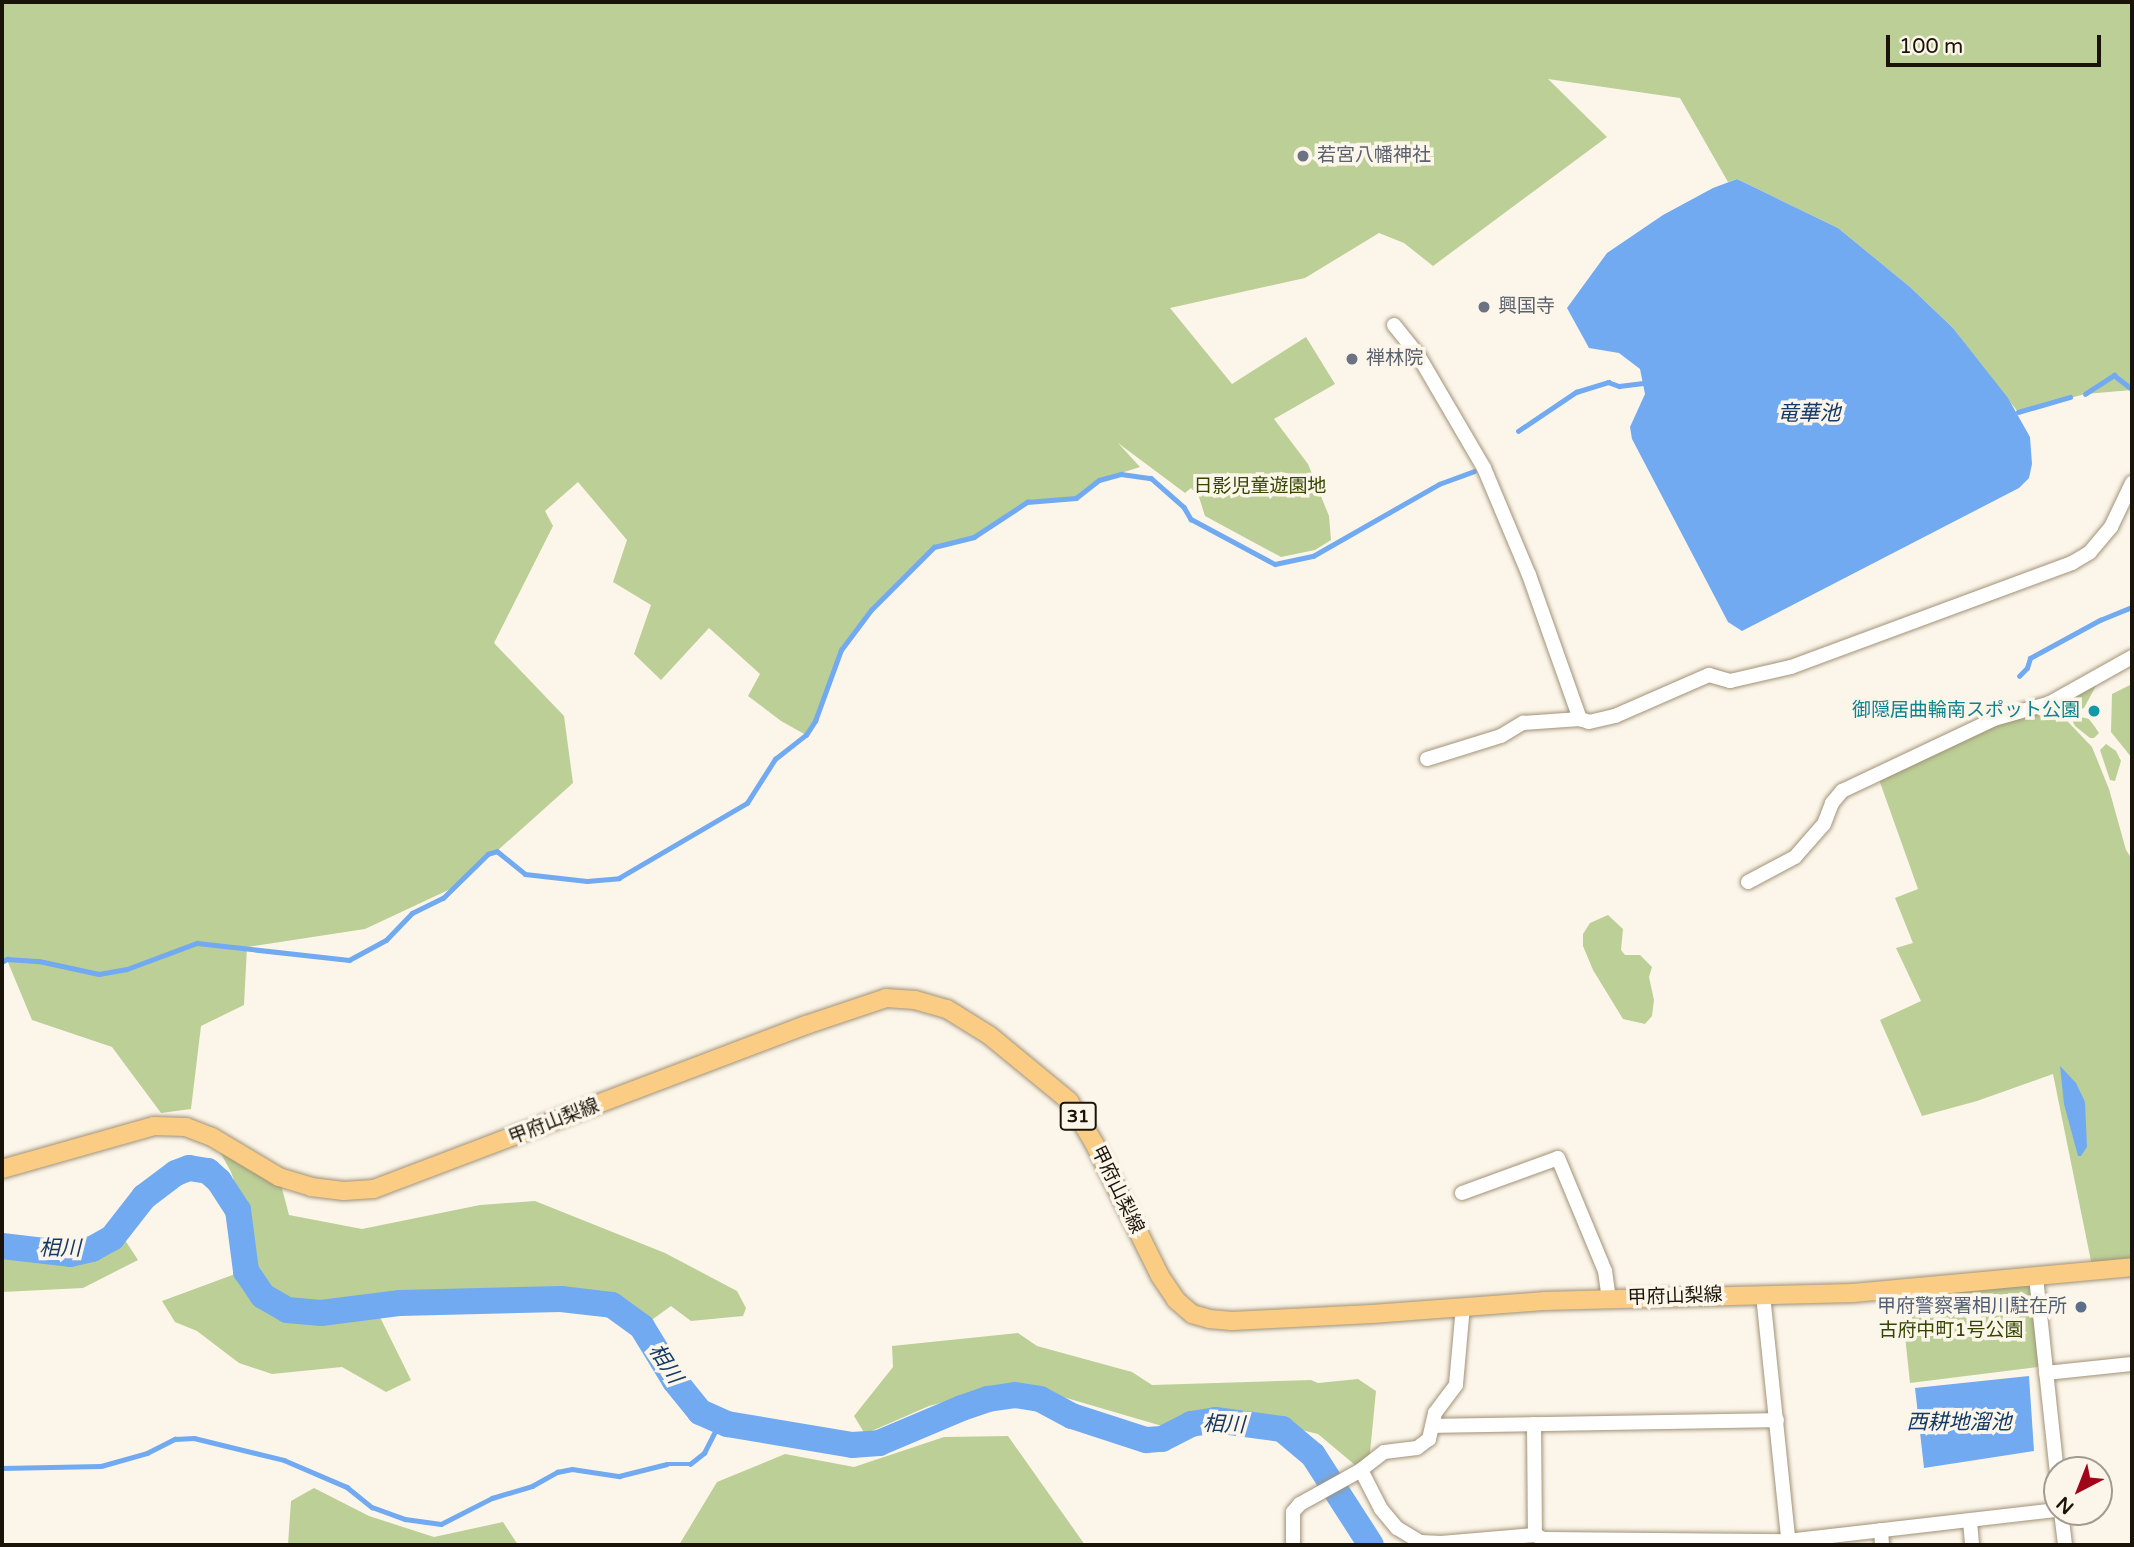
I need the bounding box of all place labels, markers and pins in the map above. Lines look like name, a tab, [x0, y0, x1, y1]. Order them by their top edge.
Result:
place label: 若宮八幡神社	[1317, 145, 1431, 167]
marker: 若宮八幡神社	[1295, 148, 1311, 164]
place label: 興国寺	[1498, 296, 1555, 318]
marker: 興国寺	[1476, 299, 1492, 315]
place label: 禅林院	[1366, 348, 1423, 370]
marker: 禅林院	[1344, 351, 1360, 367]
place label: 御隠居曲輪南スポット公園	[1852, 700, 2080, 722]
marker: 御隠居曲輪南スポット公園	[2086, 703, 2102, 719]
place label: 甲府警察署相川駐在所	[1877, 1296, 2067, 1318]
marker: 甲府警察署相川駐在所	[2073, 1299, 2089, 1315]

